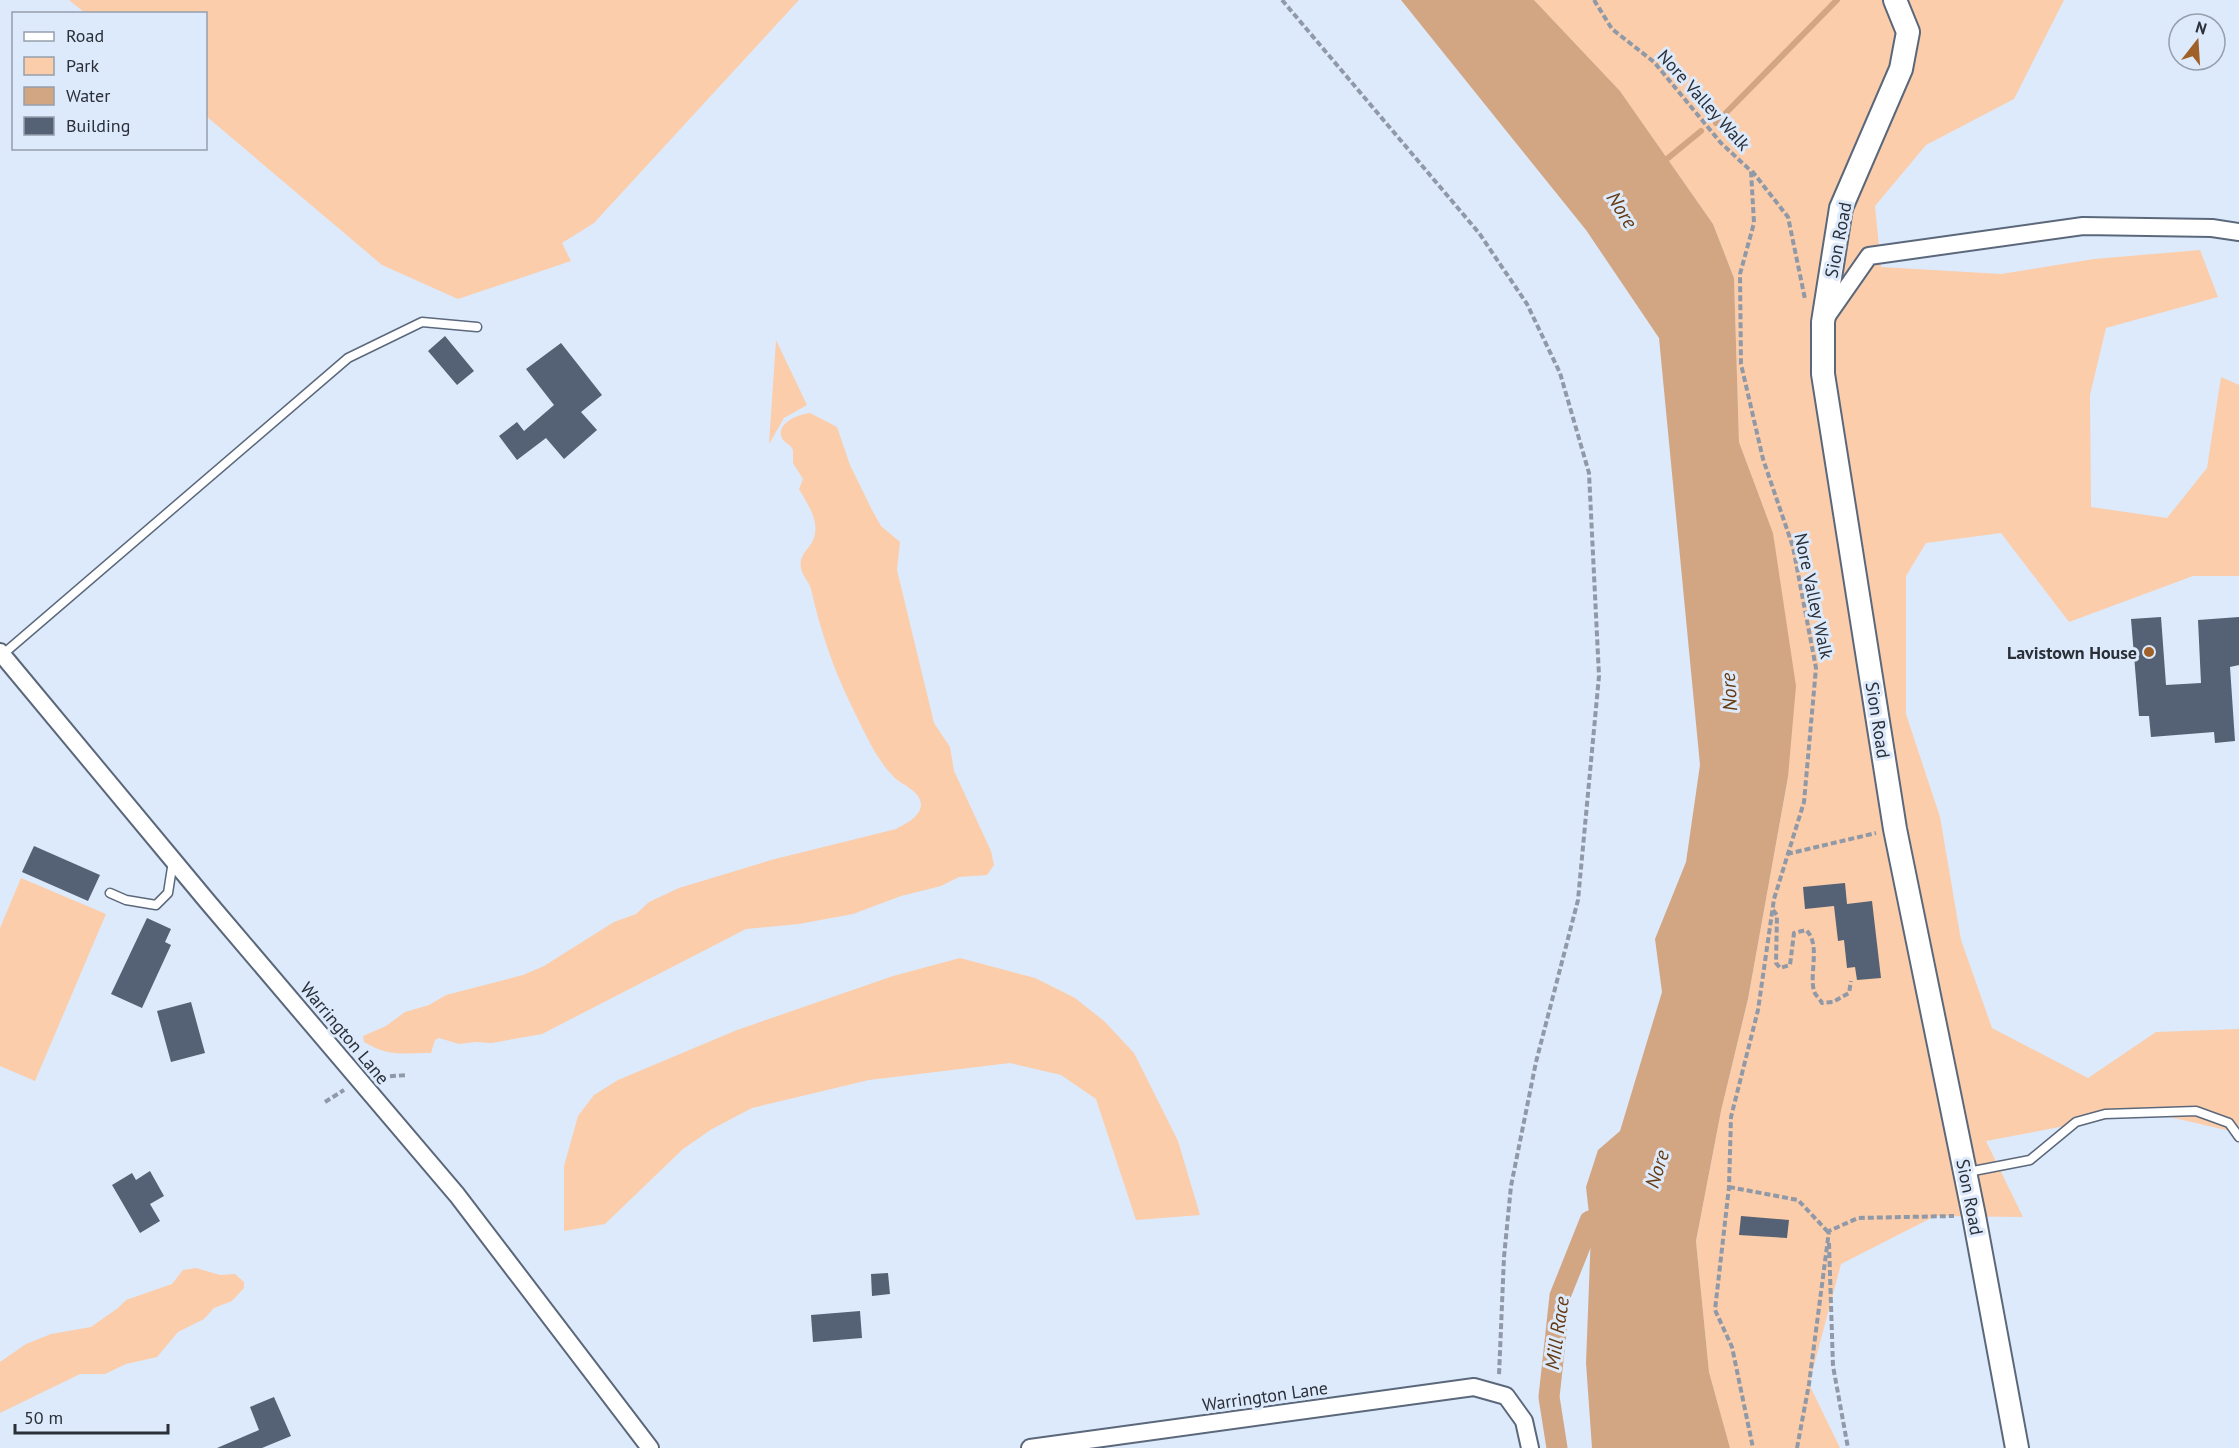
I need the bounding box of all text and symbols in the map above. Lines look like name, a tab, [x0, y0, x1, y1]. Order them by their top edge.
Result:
legend	[12, 12, 207, 150]
north arrow	[2167, 12, 2227, 72]
text: N	[2193, 17, 2209, 39]
text: Road	[66, 24, 104, 47]
street label: Nore Valley Walk	[1653, 45, 1756, 156]
text: Park	[66, 54, 99, 77]
text: Water	[66, 84, 110, 107]
text: Building	[66, 114, 130, 137]
water label: Nore	[1601, 187, 1644, 234]
street label: Sion Road	[1819, 200, 1857, 280]
street label: Nore Valley Walk	[1789, 531, 1839, 661]
place label: Lavistown House	[2007, 641, 2137, 664]
marker: Lavistown House	[2142, 645, 2156, 659]
water label: Nore	[1715, 671, 1743, 712]
street label: Sion Road	[1861, 680, 1895, 760]
street label: Warrington Lane	[295, 977, 395, 1089]
water label: Nore	[1639, 1146, 1675, 1191]
street label: Sion Road	[1951, 1157, 1989, 1237]
water label: Mill Race	[1539, 1294, 1575, 1371]
street label: Warrington Lane	[1201, 1376, 1329, 1416]
scale bar	[15, 1397, 168, 1435]
text: 50 m	[24, 1406, 63, 1429]

